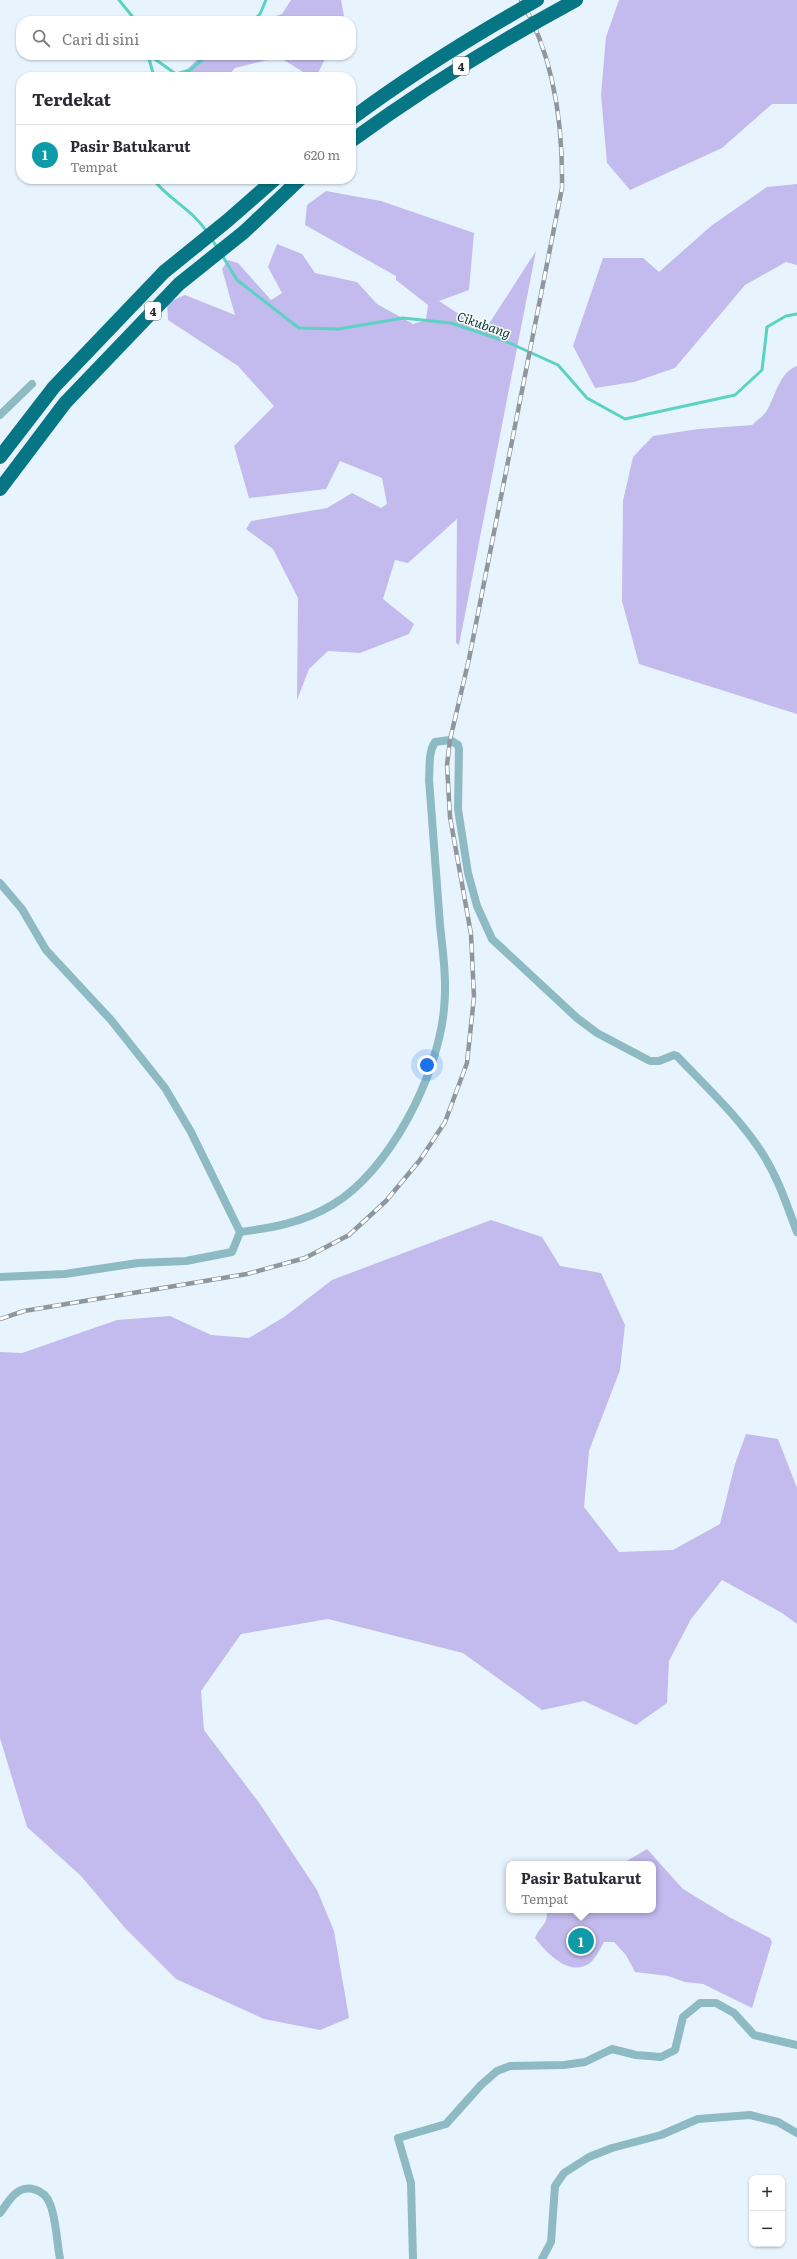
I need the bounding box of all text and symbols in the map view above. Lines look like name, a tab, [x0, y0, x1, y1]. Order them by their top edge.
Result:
search box	[16, 16, 356, 60]
icon: search	[30, 27, 52, 49]
text: Cari di sini	[62, 27, 139, 50]
road number: 4	[453, 57, 469, 75]
text: Terdekat	[32, 86, 111, 111]
text: Pasir Batukarut	[70, 134, 191, 157]
text: 1	[42, 145, 48, 164]
text: 620 m	[304, 145, 340, 164]
text: Tempat	[70, 157, 118, 176]
road number: 4	[145, 302, 161, 320]
water label: Cikubang	[455, 306, 513, 342]
your location	[417, 1055, 437, 1075]
popup	[506, 1861, 656, 1913]
text: Pasir Batukarut	[521, 1866, 641, 1889]
text: Tempat	[521, 1889, 568, 1908]
pin: 1	[568, 1926, 594, 1956]
map controls	[749, 2175, 785, 2247]
button: +	[749, 2175, 785, 2211]
button: −	[749, 2211, 785, 2247]

